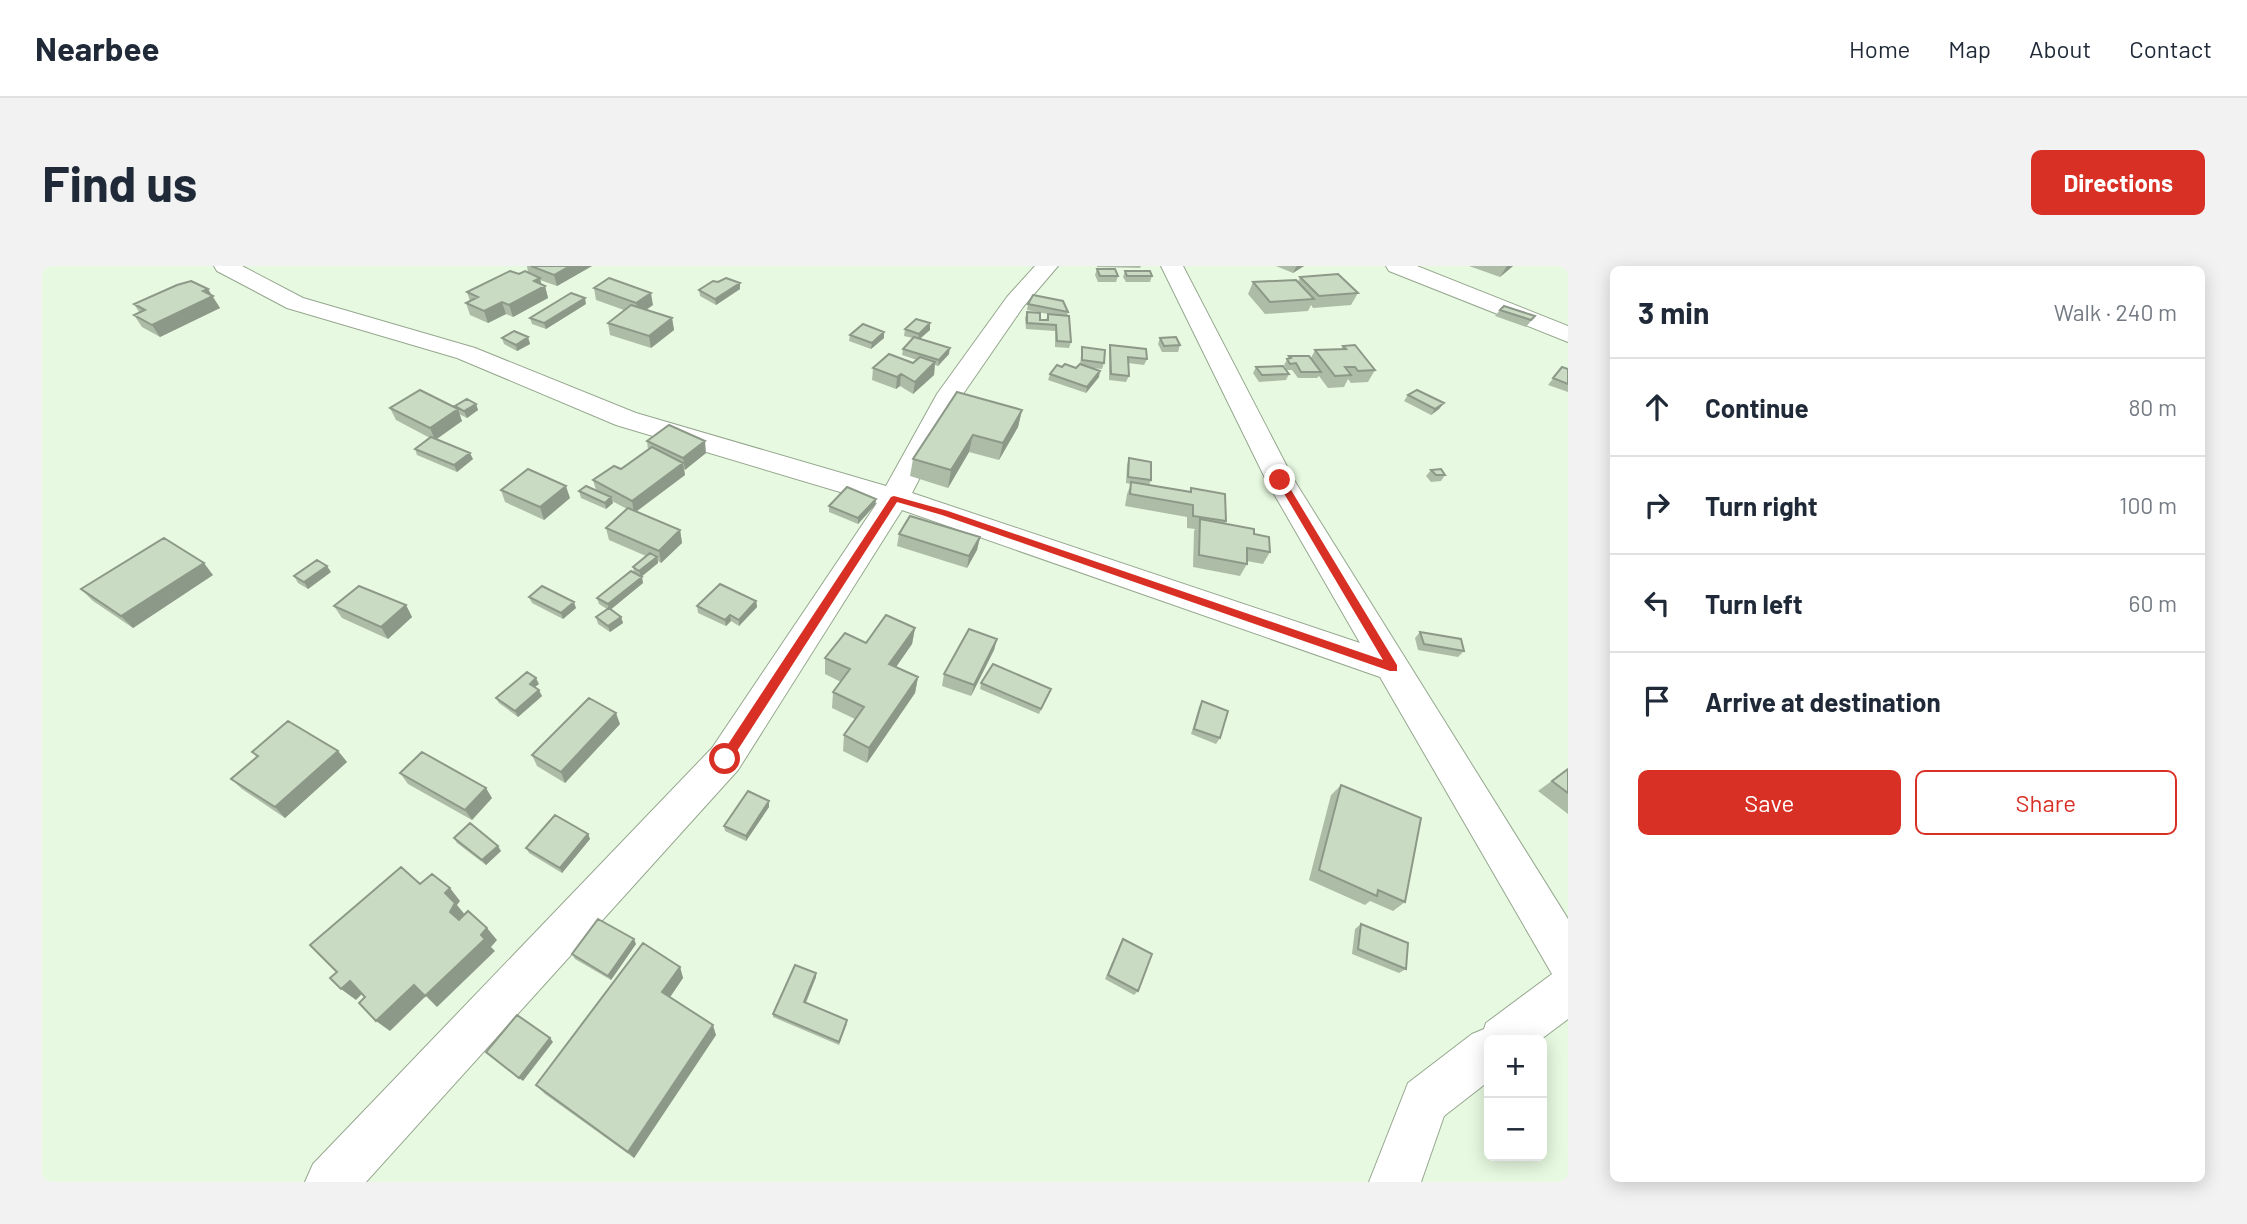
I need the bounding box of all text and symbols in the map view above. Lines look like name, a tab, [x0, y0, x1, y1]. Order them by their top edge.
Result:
text: Nearbee	[35, 28, 159, 68]
text: Home	[1849, 34, 1910, 63]
text: Map	[1948, 34, 1991, 63]
text: About	[2029, 34, 2091, 63]
text: Contact	[2129, 34, 2212, 63]
button: Directions	[2031, 150, 2205, 215]
text: Find us	[42, 153, 197, 212]
text: 3 min	[1638, 294, 1709, 330]
text: Walk · 240 m	[2054, 298, 2177, 326]
icon: ahead	[1638, 388, 1676, 426]
text: Continue	[1705, 392, 1809, 423]
text: 80 m	[2128, 393, 2177, 421]
route end	[1264, 464, 1295, 495]
icon: right	[1638, 486, 1676, 524]
text: Turn right	[1705, 490, 1818, 521]
text: 100 m	[2119, 491, 2177, 519]
icon: left	[1638, 584, 1676, 622]
text: Turn left	[1705, 588, 1803, 619]
text: 60 m	[2129, 589, 2177, 617]
icon: arrive	[1638, 682, 1676, 720]
text: Arrive at destination	[1705, 686, 1941, 717]
route start	[709, 743, 740, 774]
button: Save	[1638, 770, 1901, 835]
button: Share	[1915, 770, 2177, 835]
map controls	[1484, 1035, 1547, 1161]
button: +	[1484, 1035, 1547, 1098]
button: −	[1484, 1098, 1547, 1161]

